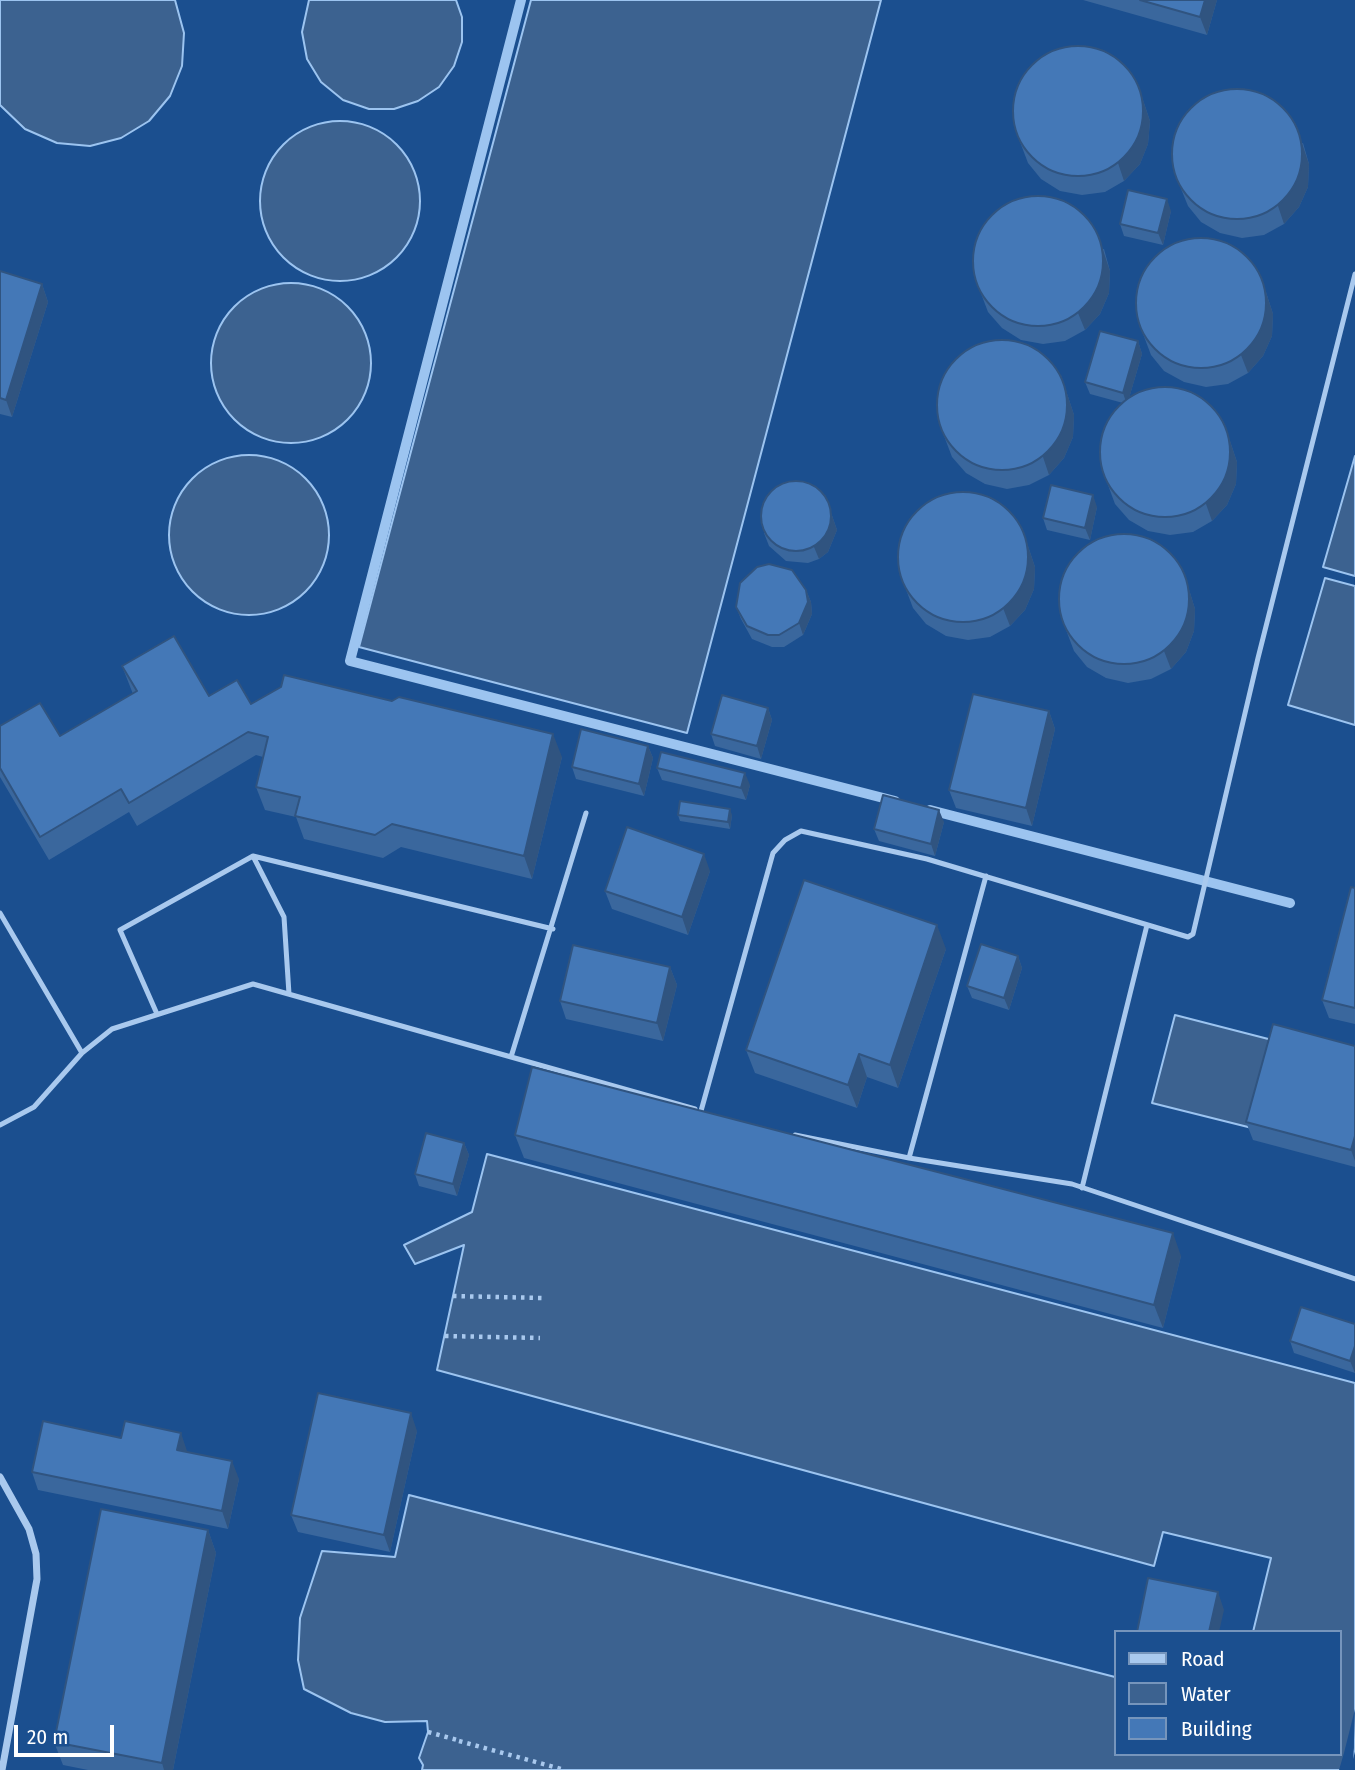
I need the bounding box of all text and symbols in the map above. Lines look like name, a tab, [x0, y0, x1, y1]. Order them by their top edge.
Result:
legend	[1114, 1630, 1341, 1756]
text: Road	[1181, 1646, 1225, 1672]
text: Water	[1181, 1681, 1231, 1707]
scale bar	[18, 1710, 117, 1754]
text: Building	[1181, 1716, 1252, 1742]
text: 20 m	[27, 1724, 68, 1750]

